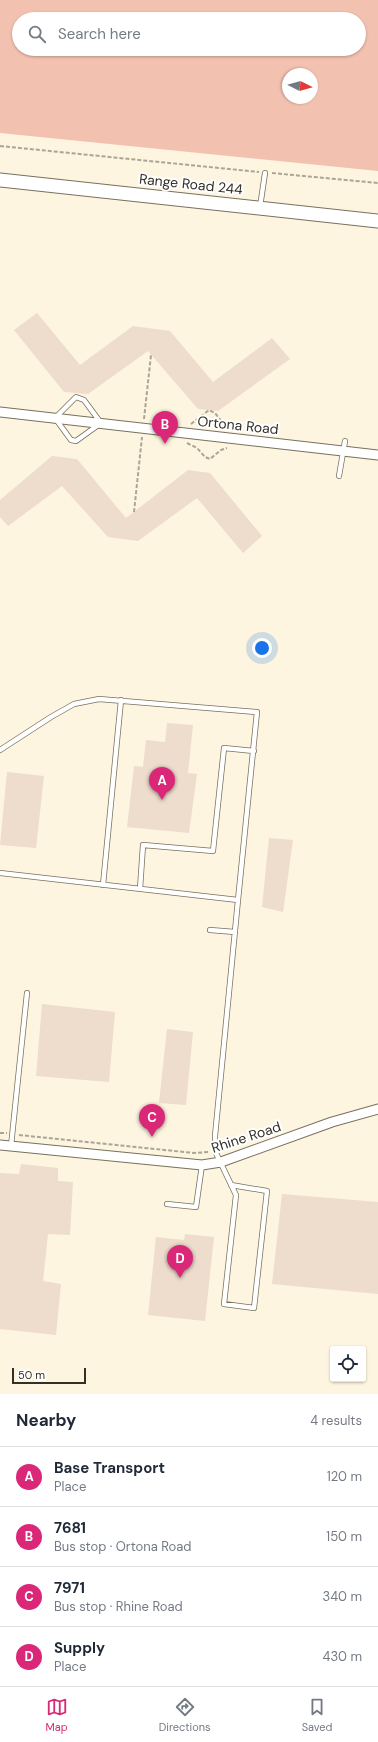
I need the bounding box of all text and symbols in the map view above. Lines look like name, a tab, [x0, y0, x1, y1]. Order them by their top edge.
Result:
search box	[12, 12, 366, 56]
icon: search	[26, 23, 48, 45]
text: Search here	[58, 24, 141, 44]
north arrow	[282, 68, 318, 104]
street label: Range Road 244	[138, 170, 244, 198]
pin: B	[152, 411, 178, 444]
street label: Ortona Road	[196, 412, 280, 438]
your location	[252, 638, 272, 658]
pin: A	[149, 767, 175, 800]
pin: C	[139, 1104, 165, 1137]
street label: Rhine Road	[209, 1117, 283, 1157]
pin: D	[167, 1245, 193, 1278]
map controls	[330, 1346, 366, 1382]
button: locate	[330, 1346, 366, 1382]
scale bar	[12, 1366, 86, 1385]
text: 50 m	[18, 1368, 45, 1382]
text: Nearby	[16, 1409, 76, 1431]
text: 4 results	[310, 1412, 362, 1429]
text: Base Transport	[54, 1458, 165, 1478]
text: A	[24, 1468, 34, 1485]
text: 120 m	[327, 1468, 362, 1485]
text: Place	[54, 1478, 86, 1495]
text: 7681	[54, 1518, 86, 1538]
text: B	[25, 1528, 33, 1545]
text: 150 m	[326, 1528, 362, 1545]
text: Bus stop · Ortona Road	[54, 1538, 192, 1555]
text: 7971	[54, 1578, 85, 1598]
text: C	[24, 1588, 34, 1605]
text: 340 m	[322, 1588, 362, 1605]
text: Bus stop · Rhine Road	[54, 1598, 183, 1615]
text: Supply	[54, 1638, 105, 1658]
text: D	[24, 1648, 34, 1665]
text: 430 m	[322, 1648, 362, 1665]
text: Place	[54, 1658, 86, 1675]
tab: Map	[46, 1696, 68, 1734]
tab: Directions	[159, 1696, 211, 1734]
tab: Saved	[302, 1696, 332, 1734]

